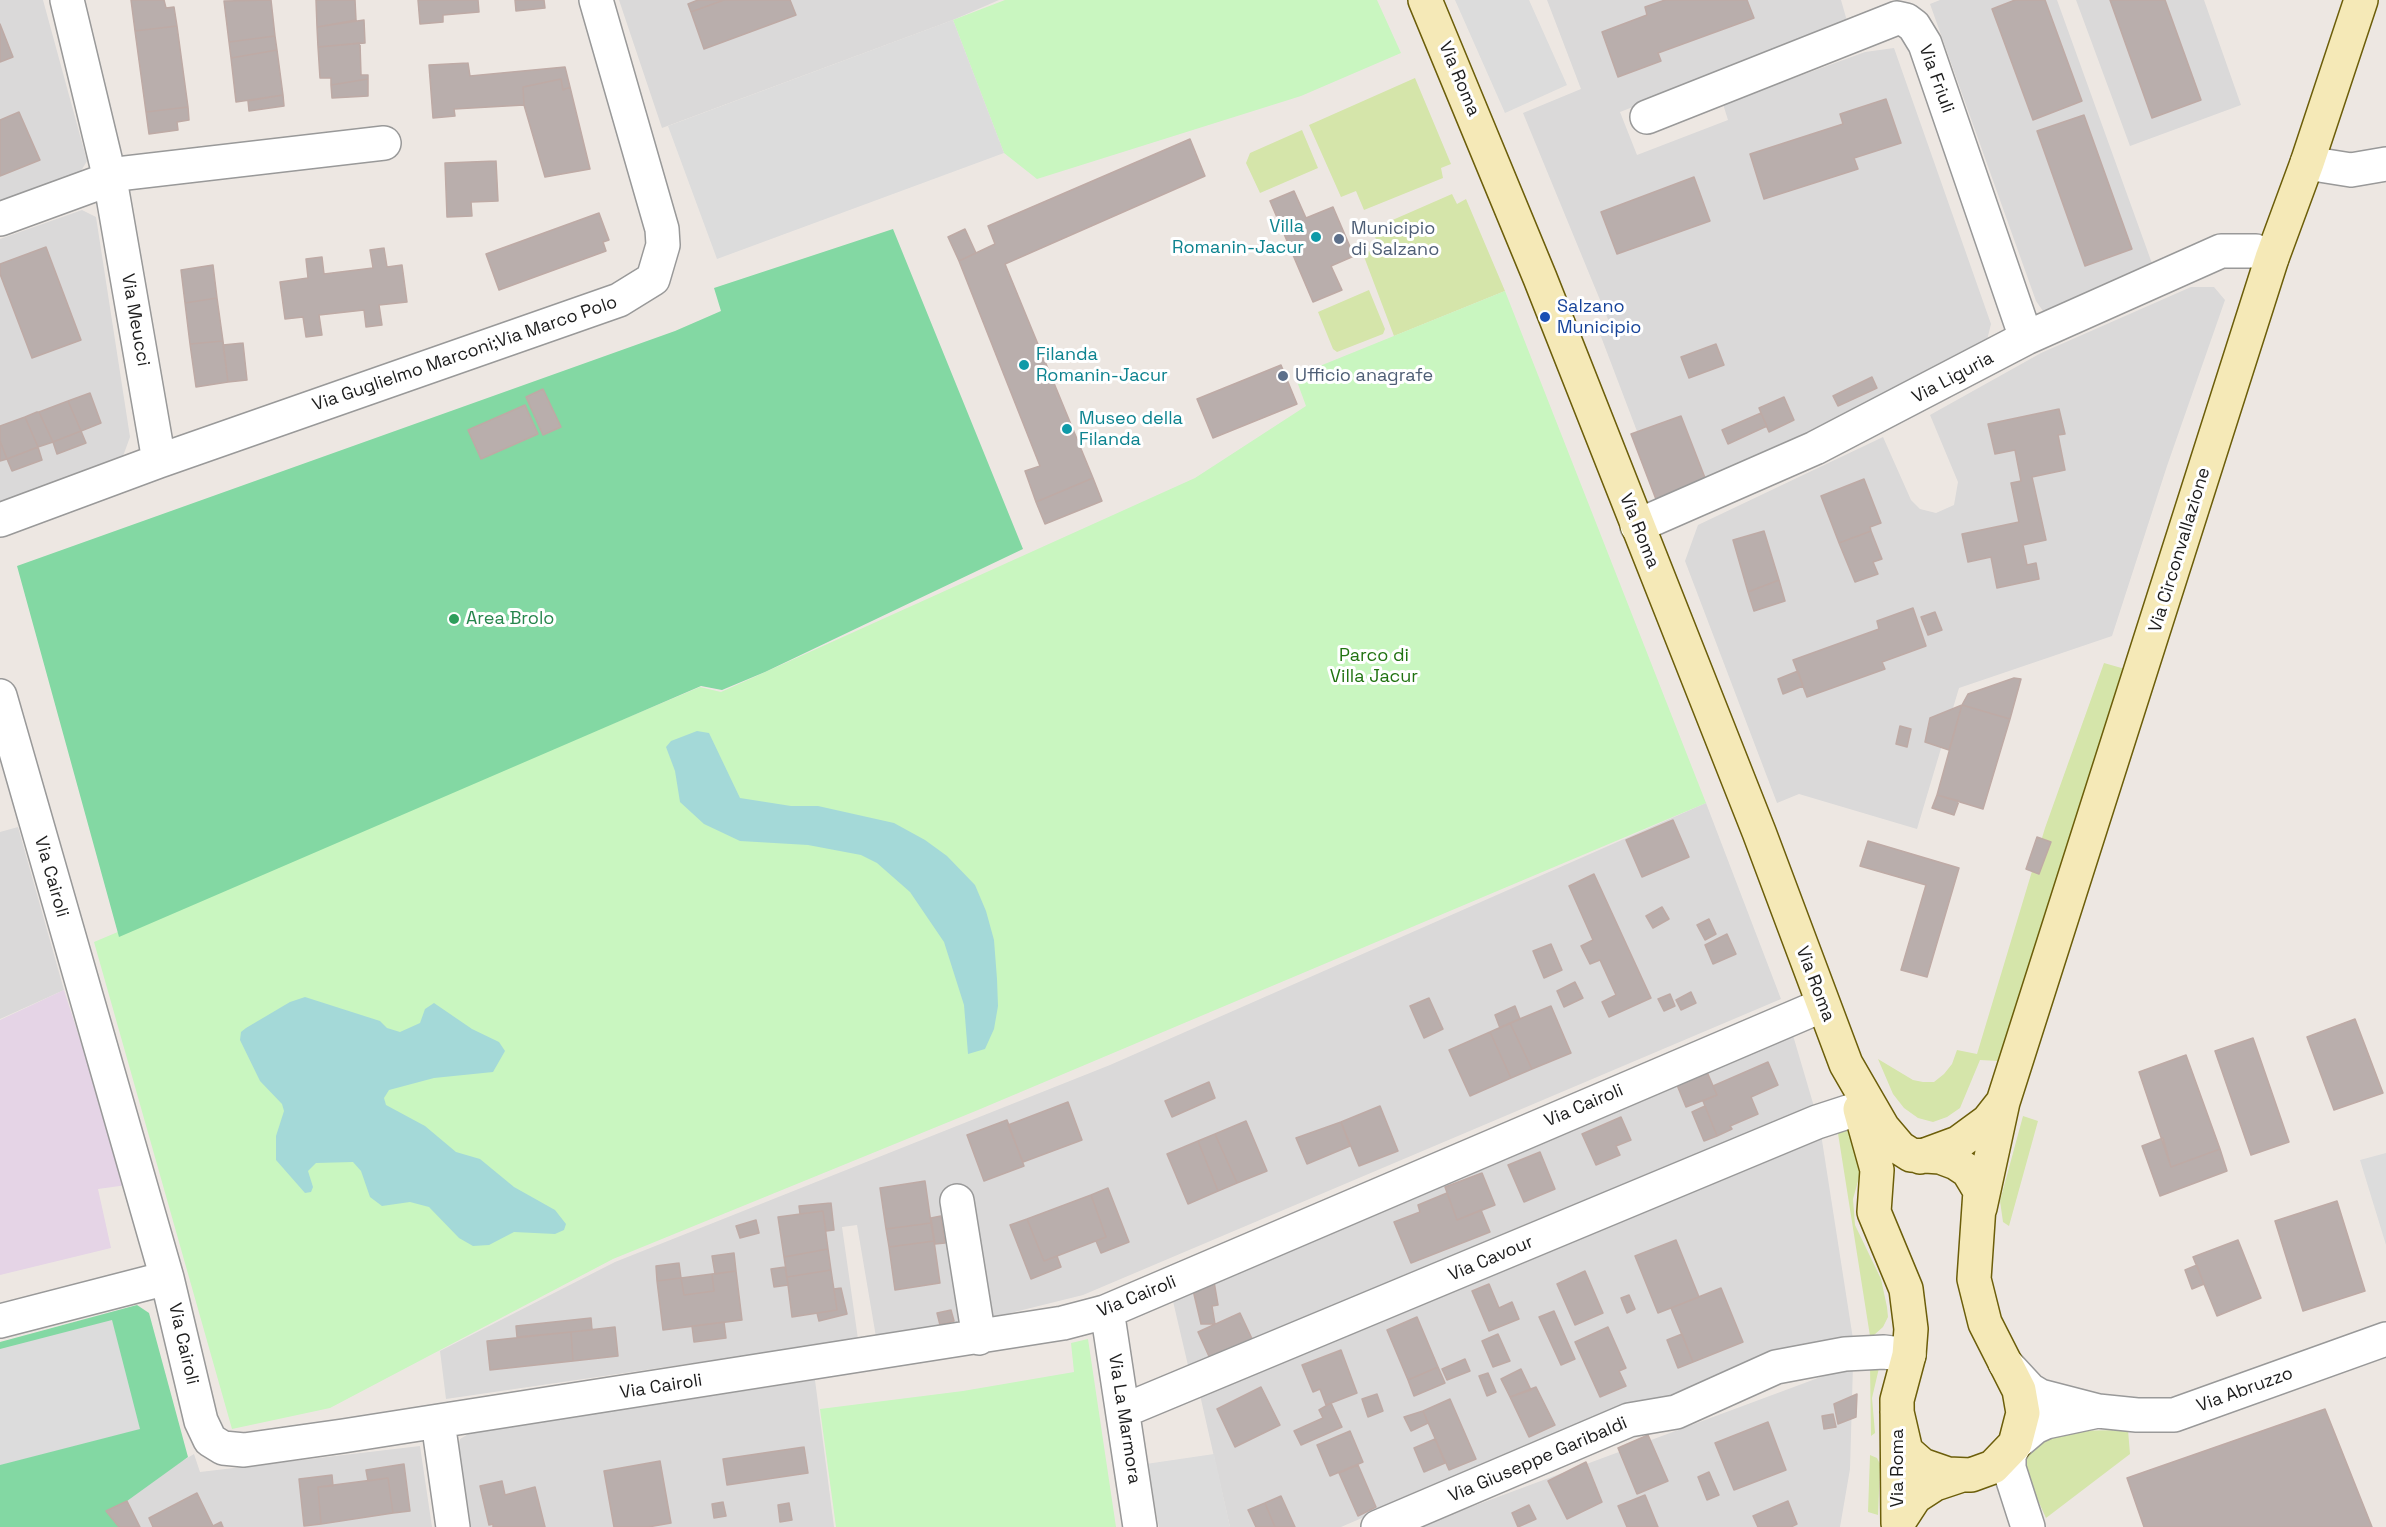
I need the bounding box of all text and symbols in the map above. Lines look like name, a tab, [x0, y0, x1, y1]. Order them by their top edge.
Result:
street label: Via Roma	[1434, 38, 1484, 120]
street label: Via Friuli	[1914, 42, 1958, 116]
place label: Villa Romanin-Jacur	[1172, 216, 1304, 258]
place label: Municipio di Salzano	[1351, 218, 1439, 260]
marker: Villa Romanin-Jacur	[1309, 230, 1323, 244]
marker: Municipio di Salzano	[1332, 232, 1346, 246]
street label: Via Meucci	[116, 272, 154, 368]
street label: Via Guglielmo Marconi;Via Marco Polo	[310, 292, 620, 416]
place label: Salzano Municipio	[1557, 296, 1641, 338]
marker: Salzano Municipio	[1538, 310, 1552, 324]
place label: Filanda Romanin-Jacur	[1036, 344, 1168, 386]
street label: Via Liguria	[1909, 348, 1997, 408]
marker: Filanda Romanin-Jacur	[1017, 358, 1031, 372]
place label: Ufficio anagrafe	[1295, 365, 1433, 387]
marker: Ufficio anagrafe	[1276, 369, 1290, 383]
place label: Museo della Filanda	[1079, 408, 1183, 450]
marker: Museo della Filanda	[1060, 422, 1074, 436]
street label: Via Circonvallazione	[2145, 465, 2215, 635]
street label: Via Roma	[1614, 490, 1664, 572]
place label: Area Brolo	[466, 608, 554, 630]
marker: Area Brolo	[447, 612, 461, 626]
park label: Parco di Villa Jacur	[1330, 645, 1418, 688]
street label: Via Cairoli	[29, 834, 73, 920]
street label: Via Roma	[1791, 943, 1839, 1025]
street label: Via Cairoli	[1541, 1080, 1627, 1132]
street label: Via Cavour	[1445, 1231, 1537, 1287]
street label: Via Cairoli	[1094, 1271, 1180, 1323]
street label: Via Cairoli	[163, 1301, 203, 1387]
street label: Via La Marmora	[1103, 1352, 1145, 1486]
street label: Via Abruzzo	[2194, 1363, 2296, 1417]
street label: Via Cairoli	[618, 1370, 704, 1404]
street label: Via Giuseppe Garibaldi	[1445, 1413, 1631, 1507]
street label: Via Roma	[1887, 1429, 1909, 1507]

